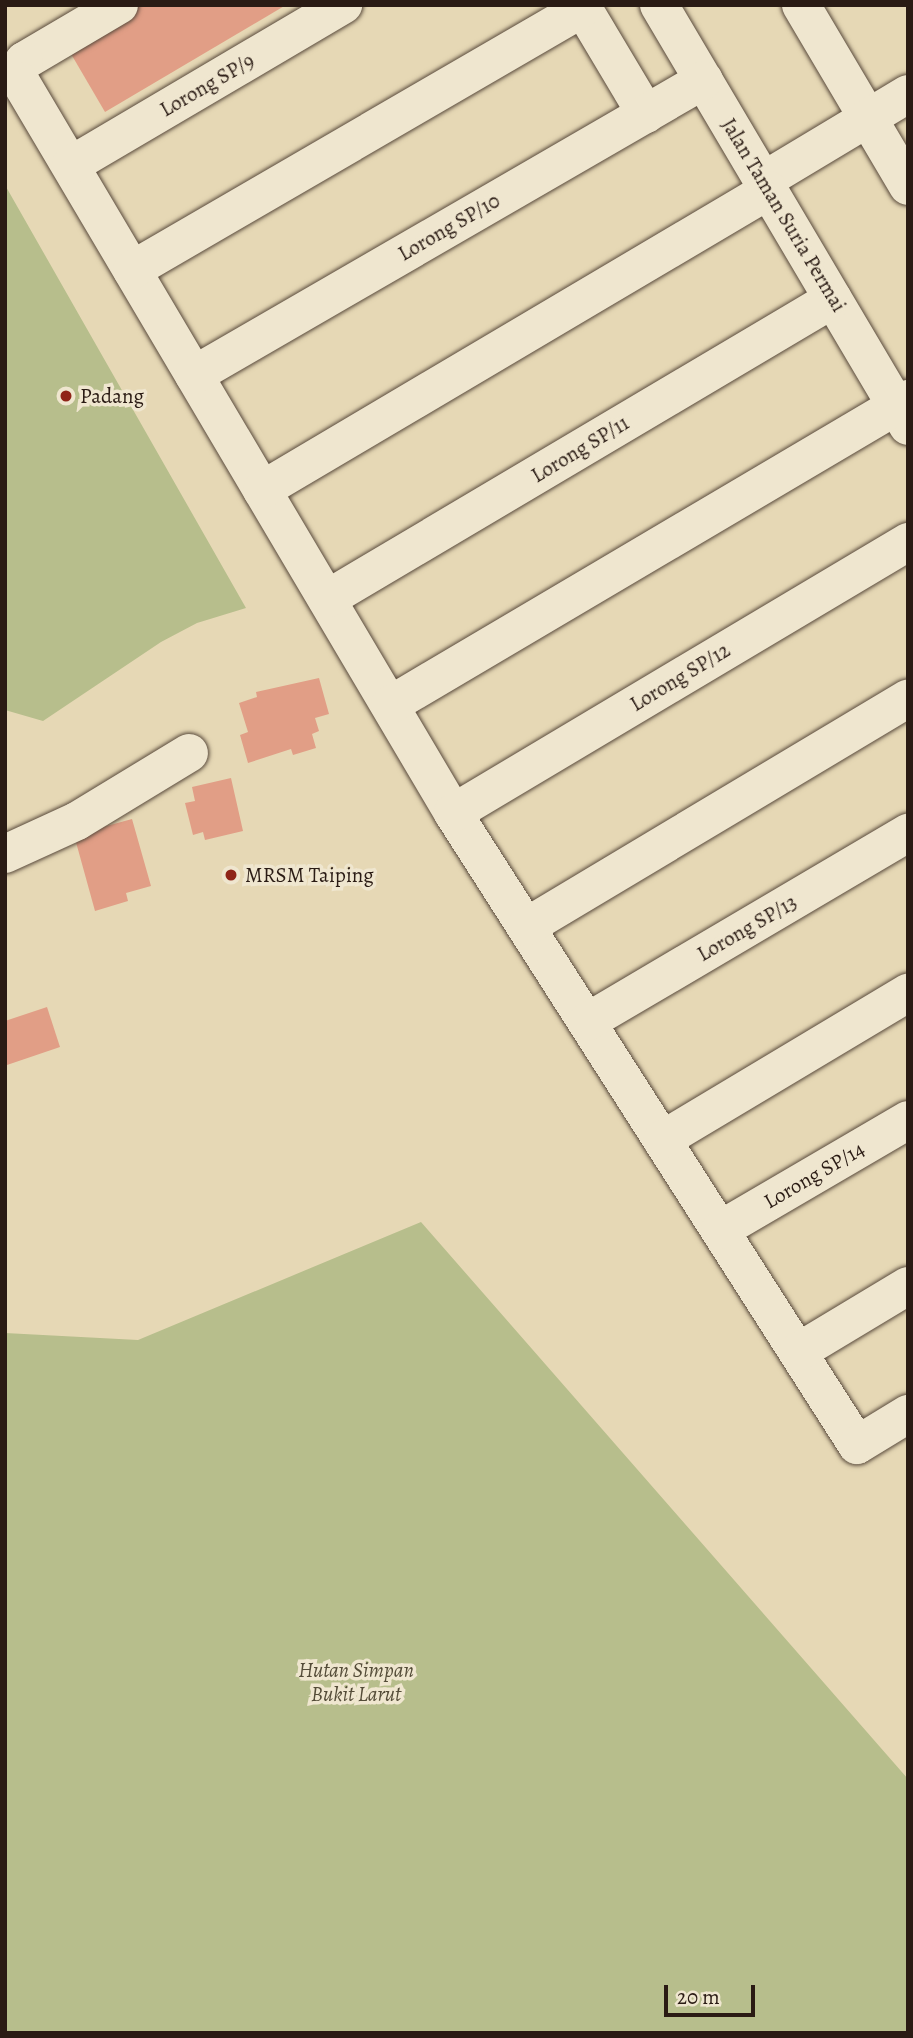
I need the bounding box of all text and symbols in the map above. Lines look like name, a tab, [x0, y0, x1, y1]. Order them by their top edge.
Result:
street label: Lorong SP/9	[155, 48, 259, 122]
street label: Jalan Taman Suria Permai	[716, 114, 852, 316]
street label: Lorong SP/10	[394, 188, 504, 266]
place label: Padang	[80, 383, 144, 409]
marker: Padang	[58, 388, 74, 404]
street label: Lorong SP/11	[527, 410, 633, 488]
street label: Lorong SP/12	[625, 637, 735, 717]
place label: MRSM Taiping	[245, 862, 374, 888]
marker: MRSM Taiping	[223, 867, 239, 883]
street label: Lorong SP/13	[693, 889, 801, 967]
street label: Lorong SP/14	[759, 1136, 869, 1214]
park label: Hutan Simpan Bukit Larut	[298, 1657, 414, 1707]
scale bar	[668, 1972, 759, 2016]
text: 20 m	[677, 1983, 720, 2011]

